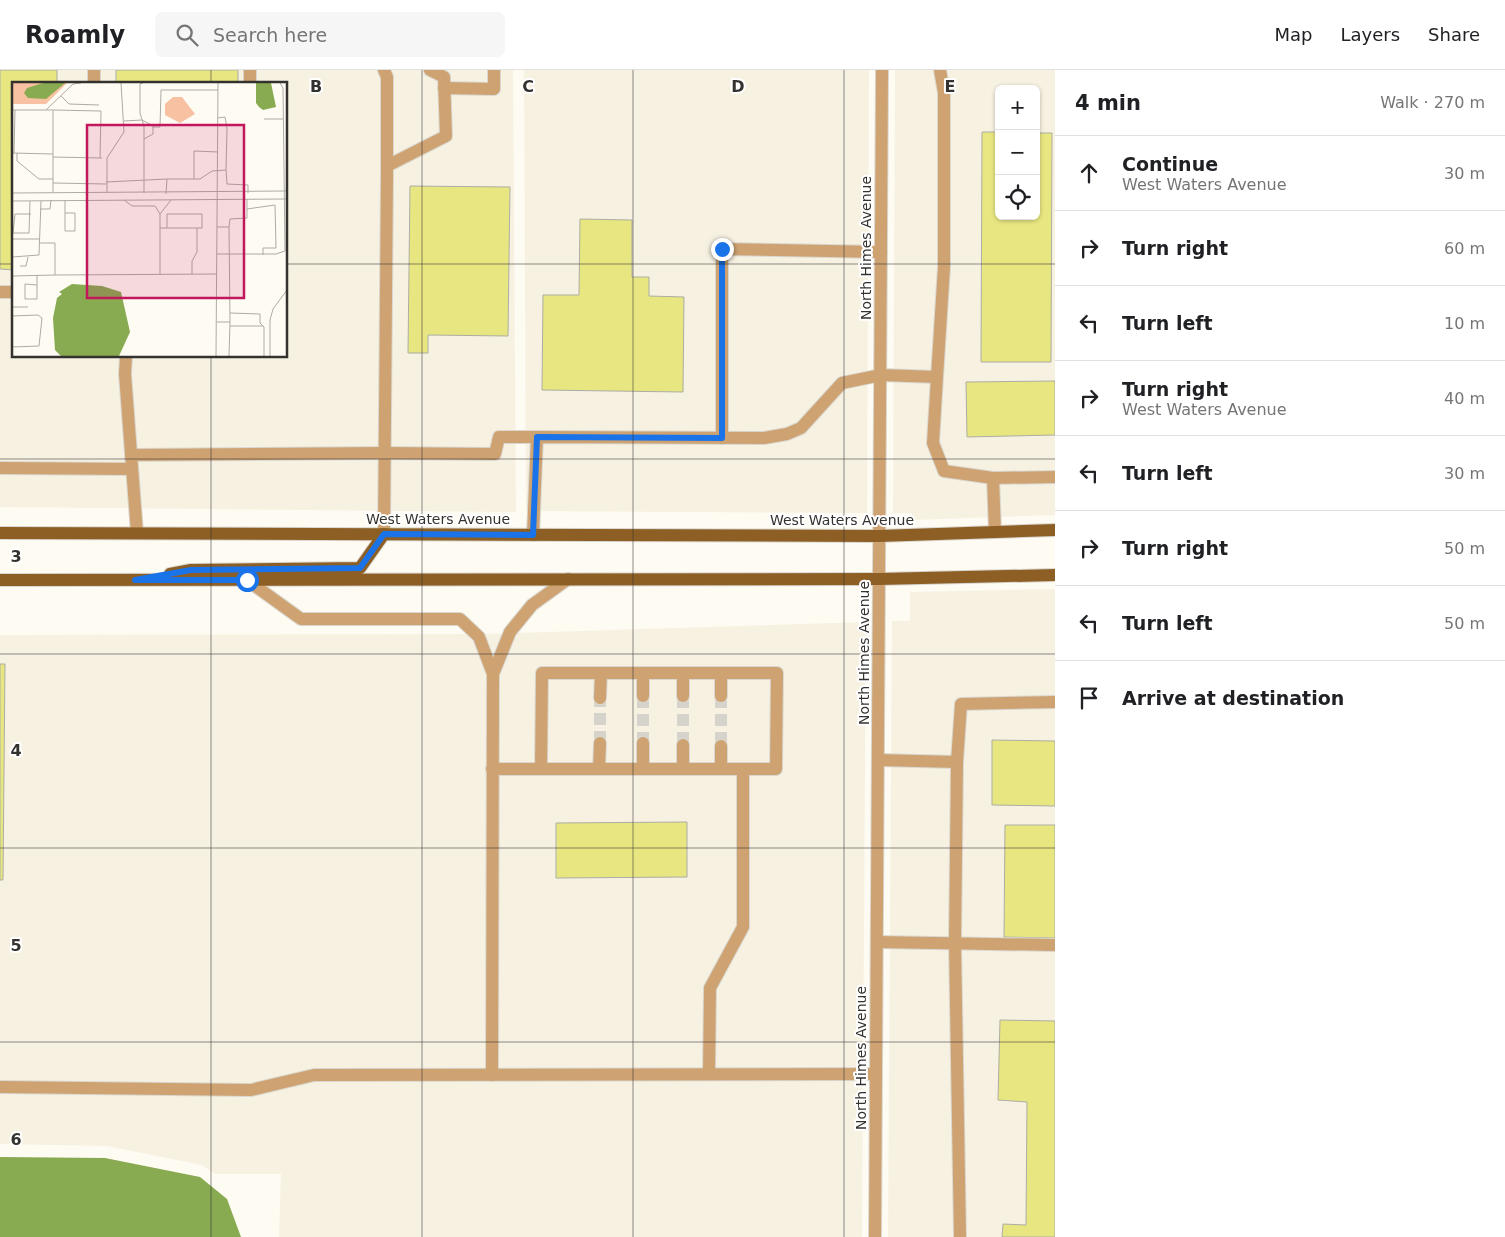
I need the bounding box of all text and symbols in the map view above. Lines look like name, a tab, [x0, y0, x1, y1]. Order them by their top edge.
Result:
search box	[155, 12, 505, 57]
text: Roamly	[25, 21, 125, 49]
icon: search	[173, 21, 201, 49]
text: Search here	[213, 24, 327, 46]
text: Map	[1274, 24, 1312, 45]
text: Layers	[1340, 24, 1400, 45]
text: Share	[1428, 24, 1480, 45]
text: B	[310, 77, 322, 96]
text: C	[522, 77, 534, 96]
text: D	[731, 77, 745, 96]
text: E	[945, 77, 955, 96]
inset map	[12, 82, 288, 358]
map controls	[995, 85, 1040, 220]
button: +	[995, 85, 1040, 130]
text: 4 min	[1075, 91, 1141, 115]
text: Walk · 270 m	[1380, 93, 1485, 112]
button: −	[995, 130, 1040, 175]
text: Continue	[1122, 153, 1218, 175]
icon: ahead	[1075, 159, 1103, 187]
text: 30 m	[1444, 164, 1485, 183]
button: locate	[995, 175, 1040, 220]
text: West Waters Avenue	[1122, 175, 1287, 194]
street label: North Himes Avenue	[858, 176, 874, 320]
icon: right	[1075, 234, 1103, 262]
text: Turn right	[1122, 237, 1228, 259]
route end	[711, 238, 734, 261]
text: 60 m	[1444, 239, 1485, 258]
icon: left	[1075, 309, 1103, 337]
text: Turn left	[1122, 312, 1213, 334]
text: 10 m	[1444, 314, 1485, 333]
text: Turn right	[1122, 378, 1228, 400]
icon: right	[1075, 384, 1103, 412]
text: 40 m	[1444, 389, 1485, 408]
text: West Waters Avenue	[1122, 400, 1287, 419]
icon: left	[1075, 459, 1103, 487]
text: Turn left	[1122, 462, 1213, 484]
text: 30 m	[1444, 464, 1485, 483]
street label: West Waters Avenue	[366, 511, 510, 527]
street label: West Waters Avenue	[770, 512, 914, 528]
icon: right	[1075, 534, 1103, 562]
text: Turn right	[1122, 537, 1228, 559]
text: 50 m	[1444, 539, 1485, 558]
text: 3	[10, 547, 22, 566]
route start	[236, 569, 259, 592]
street label: North Himes Avenue	[856, 581, 872, 725]
icon: left	[1075, 609, 1103, 637]
text: Turn left	[1122, 612, 1213, 634]
text: 50 m	[1444, 614, 1485, 633]
icon: arrive	[1075, 684, 1103, 712]
text: Arrive at destination	[1122, 687, 1344, 709]
text: 4	[10, 741, 22, 760]
text: 5	[10, 936, 22, 955]
street label: North Himes Avenue	[853, 986, 869, 1130]
text: 6	[10, 1130, 22, 1149]

